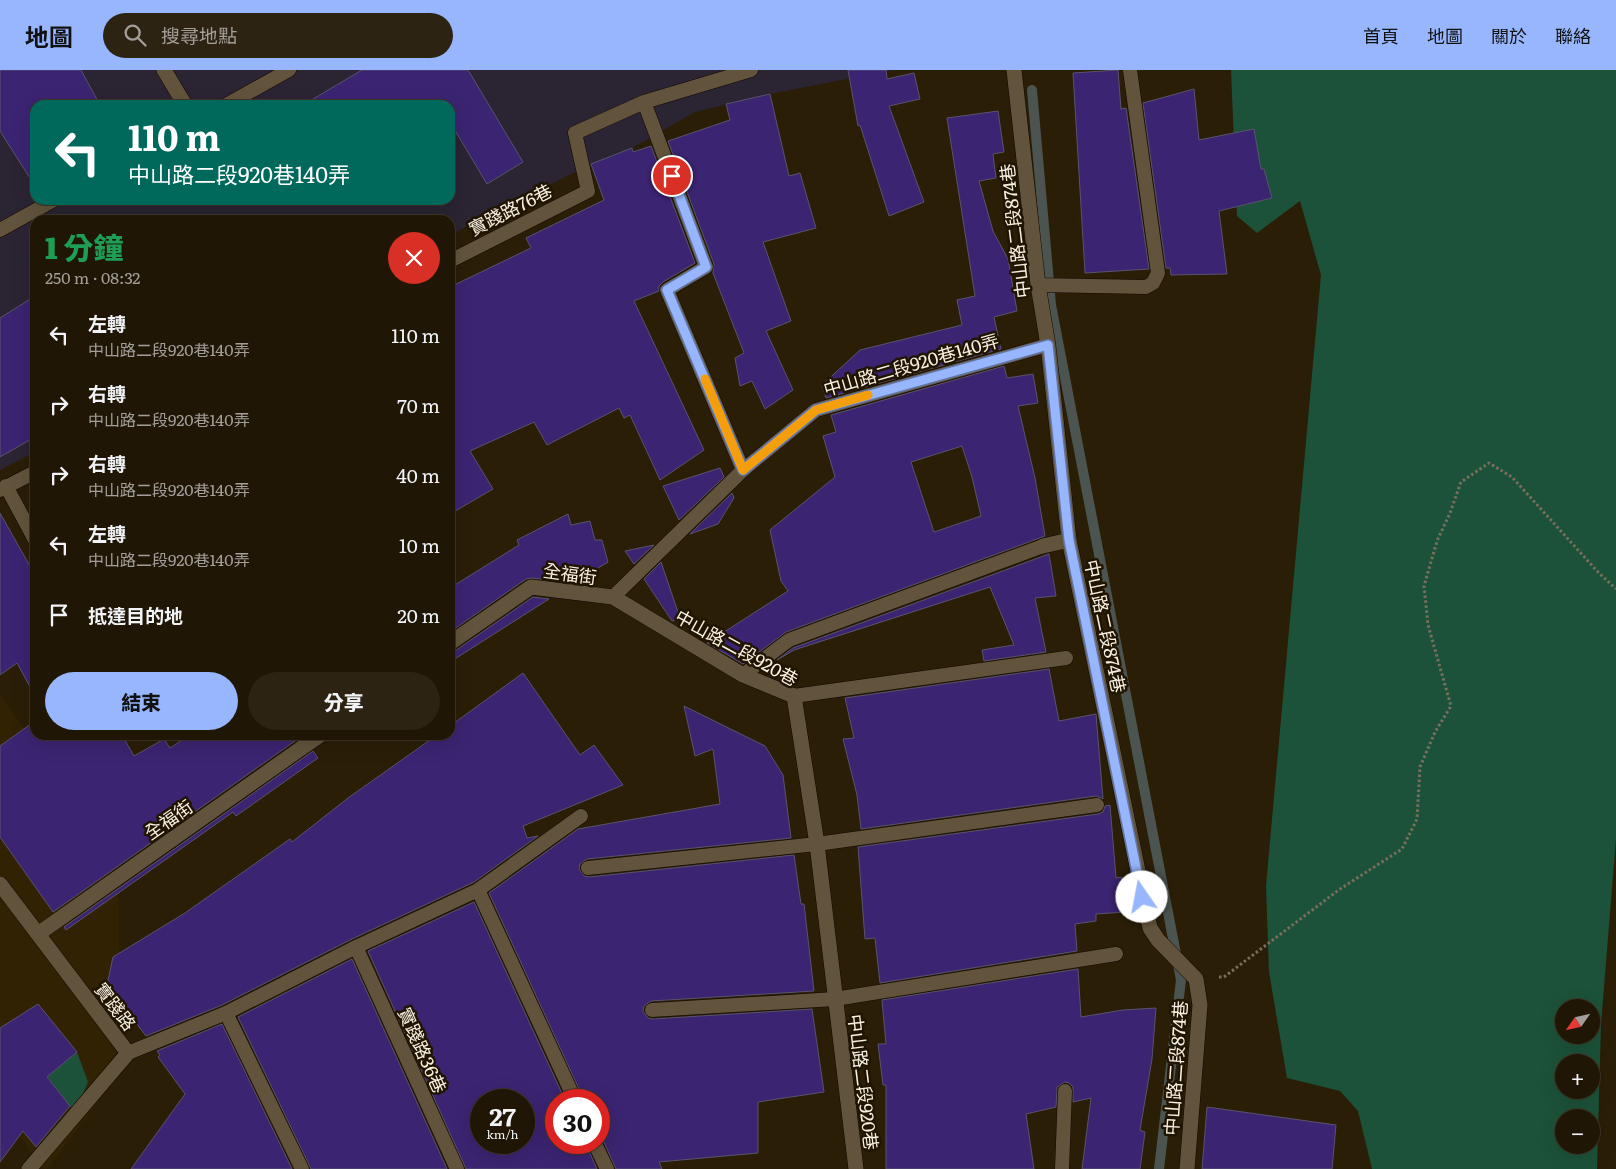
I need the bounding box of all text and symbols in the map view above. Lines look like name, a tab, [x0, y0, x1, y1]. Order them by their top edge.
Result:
search box	[103, 13, 453, 58]
text: 地圖	[25, 18, 73, 53]
icon: search	[121, 21, 149, 49]
text: 搜尋地點	[161, 21, 237, 49]
text: 首頁	[1363, 22, 1399, 49]
text: 地圖	[1427, 22, 1463, 49]
text: 關於	[1491, 22, 1527, 49]
text: 聯絡	[1555, 22, 1591, 49]
text: 110 m	[128, 110, 220, 162]
icon: left	[45, 120, 110, 185]
pin	[651, 155, 693, 197]
text: 中山路二段920巷140弄	[128, 157, 350, 190]
icon: arrive	[658, 162, 686, 190]
street label: 中山路二段874巷	[992, 162, 1036, 300]
street label: 實踐路76巷	[463, 176, 557, 242]
text: 1 分鐘	[45, 224, 124, 268]
button: close	[388, 232, 440, 284]
text: 250 m · 08:32	[45, 265, 140, 289]
text: 左轉	[88, 309, 126, 337]
icon: left	[45, 321, 73, 349]
text: 110 m	[391, 321, 440, 349]
street label: 中山路二段920巷140弄	[820, 326, 1002, 402]
text: 中山路二段920巷140弄	[88, 337, 249, 361]
text: 右轉	[88, 379, 126, 407]
icon: right	[45, 391, 73, 419]
text: 70 m	[397, 391, 440, 419]
text: 中山路二段920巷140弄	[88, 407, 249, 431]
text: 右轉	[88, 449, 126, 477]
icon: right	[45, 461, 73, 489]
text: 40 m	[396, 461, 440, 489]
text: 中山路二段920巷140弄	[88, 477, 249, 501]
text: 左轉	[88, 519, 126, 547]
icon: left	[45, 531, 73, 559]
text: 10 m	[399, 531, 440, 559]
text: 中山路二段920巷140弄	[88, 547, 249, 571]
street label: 全福街	[541, 556, 599, 590]
street label: 中山路二段874巷	[1079, 557, 1133, 695]
icon: arrive	[45, 601, 73, 629]
text: 抵達目的地	[88, 601, 183, 629]
text: 20 m	[397, 601, 440, 629]
street label: 中山路二段920巷	[671, 602, 803, 692]
button: 結束	[45, 672, 238, 730]
button: 分享	[248, 672, 440, 730]
street label: 全福街	[138, 792, 198, 846]
position arrow	[1115, 870, 1167, 922]
street label: 實踐路	[89, 976, 143, 1036]
street label: 中山路二段874巷	[1157, 999, 1193, 1137]
north arrow	[1555, 999, 1600, 1044]
map controls	[1555, 999, 1600, 1154]
street label: 實踐路36巷	[392, 1003, 454, 1097]
street label: 中山路二段920巷	[842, 1013, 886, 1151]
button: +	[1555, 1054, 1600, 1099]
speed limit sign: 30	[545, 1089, 610, 1154]
text: 27	[489, 1097, 516, 1134]
button: −	[1555, 1109, 1600, 1154]
text: km/h	[487, 1125, 518, 1143]

